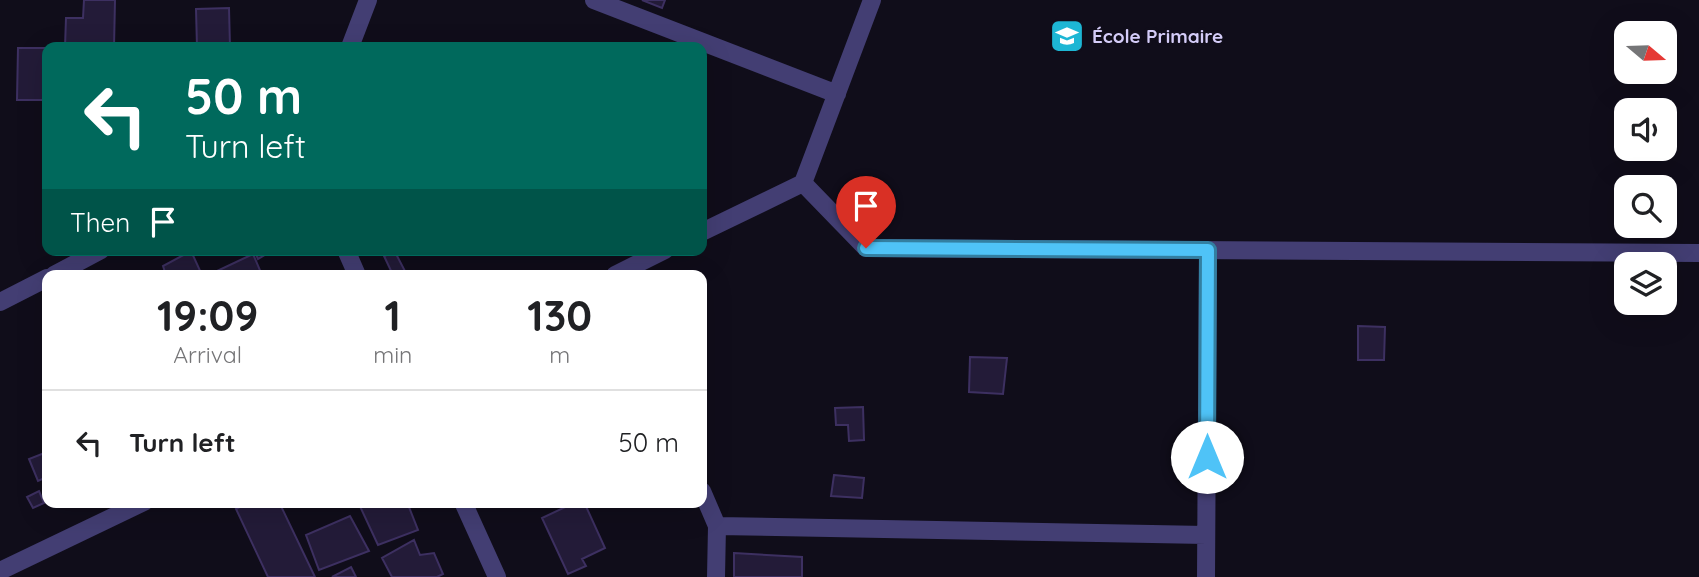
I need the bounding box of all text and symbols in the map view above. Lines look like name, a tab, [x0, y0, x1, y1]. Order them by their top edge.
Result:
school or university icon: École Primaire	[1048, 17, 1086, 55]
north arrow	[1614, 21, 1676, 84]
map controls	[1614, 21, 1677, 315]
place label: École Primaire	[1092, 24, 1223, 48]
text: 50 m	[185, 65, 302, 126]
icon: left	[70, 70, 161, 161]
button: sound	[1614, 98, 1677, 161]
text: Turn left	[185, 126, 306, 166]
button: search	[1614, 175, 1677, 238]
pin	[836, 176, 896, 248]
icon: arrive	[847, 187, 885, 225]
icon: arrive	[144, 203, 182, 241]
text: Then	[70, 206, 130, 239]
button: layers	[1614, 252, 1677, 315]
text: 19:09	[157, 289, 258, 342]
text: 1	[385, 289, 401, 342]
text: 130	[527, 289, 592, 342]
text: Arrival	[173, 340, 242, 369]
text: min	[373, 340, 412, 369]
text: m	[549, 340, 570, 369]
position arrow	[1170, 420, 1244, 494]
icon: left	[70, 424, 108, 462]
text: Turn left	[129, 426, 236, 459]
text: 50 m	[619, 426, 679, 459]

